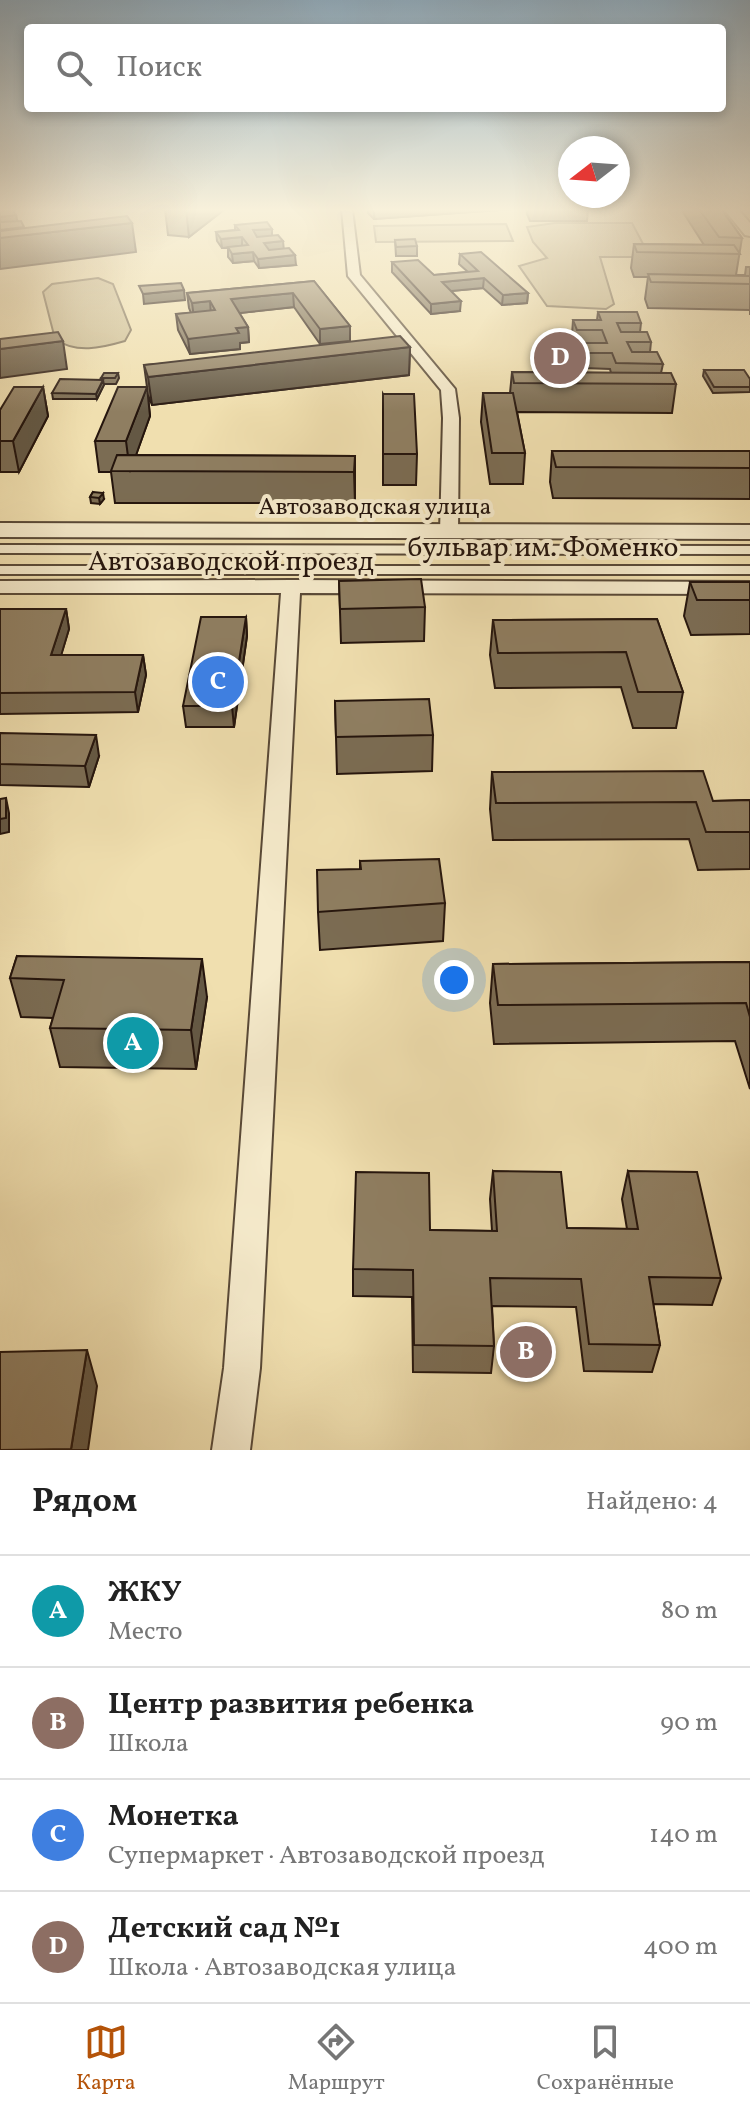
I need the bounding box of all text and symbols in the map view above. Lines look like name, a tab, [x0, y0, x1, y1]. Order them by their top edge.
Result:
search box	[24, 24, 726, 112]
icon: search	[52, 46, 96, 90]
text: Поиск	[116, 47, 202, 89]
north arrow	[558, 136, 630, 208]
pin: D	[534, 328, 586, 388]
street label: Автозаводская улица	[259, 491, 491, 525]
street label: бульвар им. Фоменко	[407, 529, 679, 568]
street label: Автозаводской проезд	[88, 543, 374, 582]
pin: C	[192, 652, 244, 712]
your location	[434, 960, 474, 1000]
pin: A	[107, 1013, 159, 1073]
pin: B	[500, 1322, 552, 1382]
text: Рядом	[32, 1479, 137, 1526]
text: Найдено: 4	[586, 1484, 718, 1520]
text: ЖКУ	[108, 1572, 182, 1614]
text: A	[49, 1593, 67, 1629]
text: 80 m	[661, 1593, 718, 1629]
text: Место	[108, 1614, 183, 1650]
text: Центр развития ребенка	[108, 1684, 474, 1726]
text: B	[49, 1705, 67, 1741]
text: 90 m	[660, 1705, 718, 1741]
text: Школа	[108, 1726, 189, 1762]
text: Монетка	[108, 1796, 239, 1838]
text: C	[50, 1817, 66, 1853]
text: 140 m	[649, 1817, 718, 1853]
text: Супермаркет · Автозаводской проезд	[108, 1838, 545, 1874]
text: Детский сад №1	[108, 1908, 341, 1950]
text: D	[48, 1929, 68, 1965]
text: 400 m	[643, 1929, 718, 1965]
text: Школа · Автозаводская улица	[108, 1950, 456, 1986]
tab: Карта	[76, 2020, 136, 2099]
tab: Маршрут	[288, 2020, 385, 2099]
tab: Сохранённые	[537, 2020, 674, 2099]

